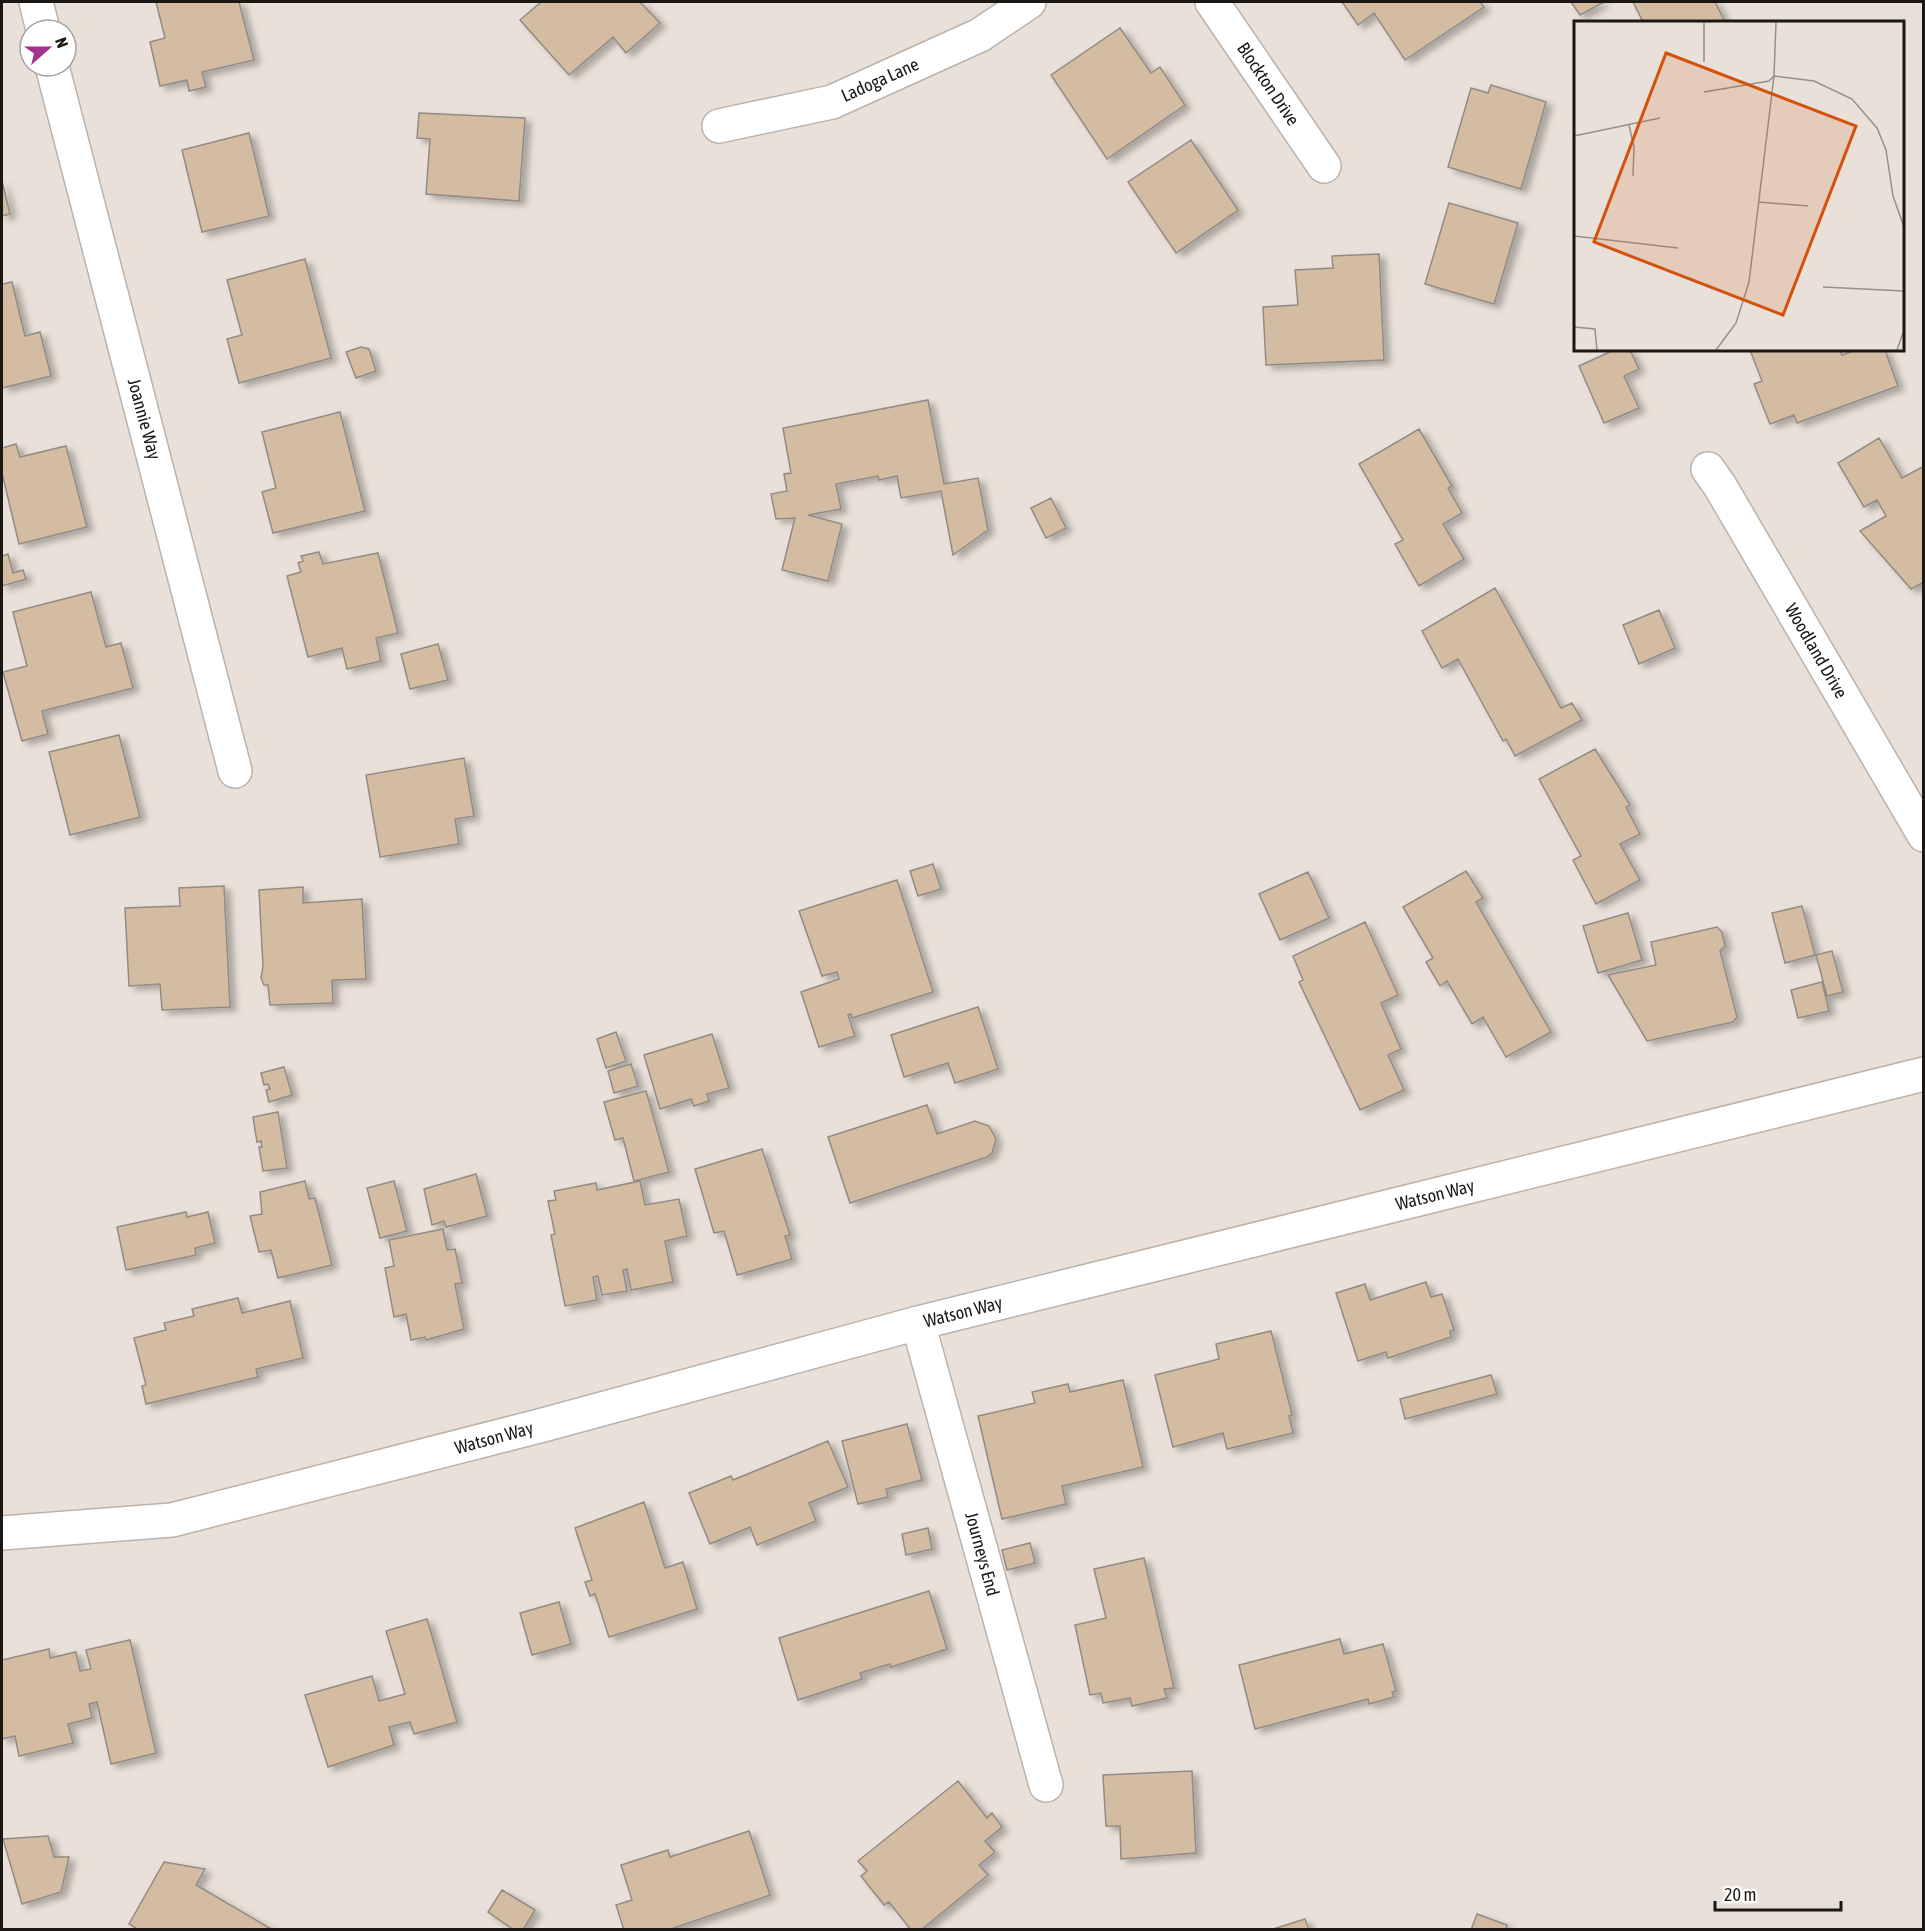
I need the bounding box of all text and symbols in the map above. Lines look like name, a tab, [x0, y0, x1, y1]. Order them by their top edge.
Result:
north arrow	[18, 18, 78, 78]
inset map	[1574, 21, 1904, 351]
text: N	[52, 35, 72, 50]
street label: Blockton Drive	[1233, 38, 1304, 129]
street label: Ladoga Lane	[838, 53, 922, 106]
street label: Joannie Way	[124, 376, 165, 462]
street label: Woodland Drive	[1781, 600, 1852, 702]
street label: Watson Way	[1393, 1175, 1476, 1214]
street label: Watson Way	[921, 1292, 1004, 1331]
street label: Watson Way	[452, 1417, 535, 1458]
street label: Journeys End	[961, 1510, 1004, 1598]
scale bar	[1715, 1874, 1841, 1912]
text: 20 m	[1724, 1884, 1756, 1905]

